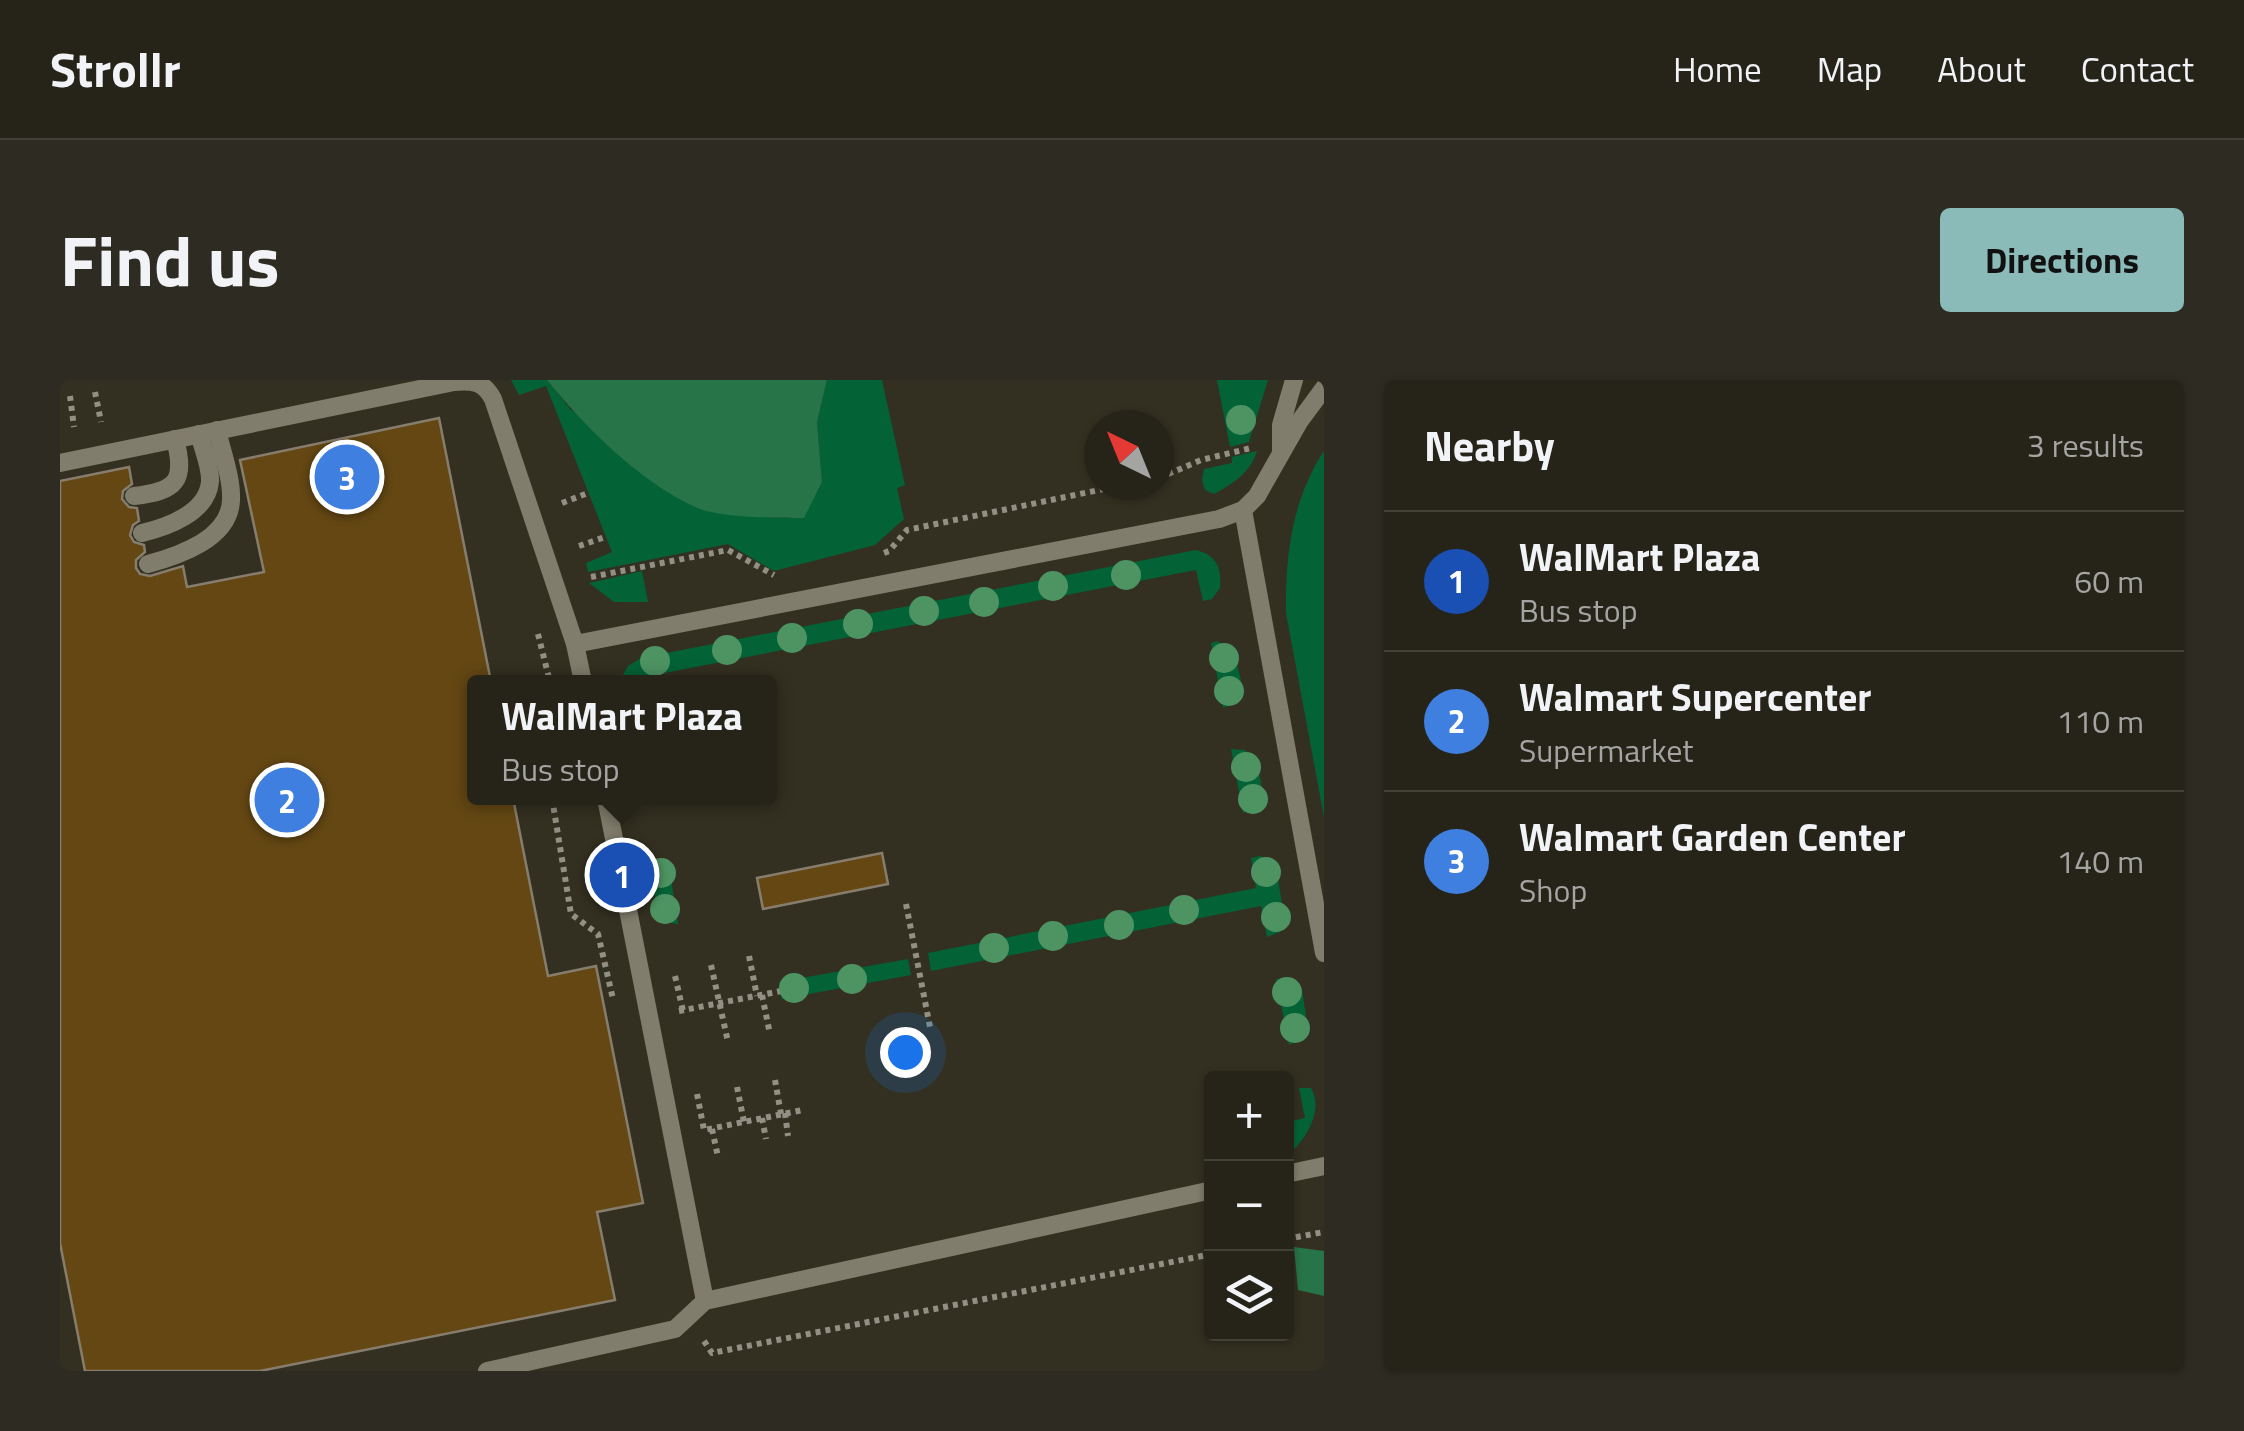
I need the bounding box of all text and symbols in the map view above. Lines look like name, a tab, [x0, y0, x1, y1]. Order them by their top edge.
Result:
text: Strollr	[50, 33, 181, 106]
text: Home	[1673, 42, 1762, 96]
text: Map	[1817, 42, 1882, 96]
text: About	[1937, 42, 2026, 96]
text: Contact	[2081, 42, 2194, 96]
text: Find us	[60, 207, 280, 313]
button: Directions	[1940, 208, 2184, 312]
north arrow	[1084, 410, 1174, 500]
text: Nearby	[1424, 413, 1555, 477]
text: 3 results	[2027, 421, 2144, 469]
pin: 3	[314, 439, 380, 514]
text: WalMart Plaza	[1519, 528, 1761, 586]
text: 1	[1448, 557, 1465, 605]
text: 60 m	[2074, 557, 2144, 605]
text: Bus stop	[1519, 586, 1638, 634]
text: Walmart Supercenter	[1519, 668, 1872, 726]
popup	[467, 675, 777, 805]
text: WalMart Plaza	[501, 687, 743, 745]
text: 2	[1448, 697, 1465, 745]
text: 110 m	[2056, 697, 2144, 745]
text: Supermarket	[1519, 726, 1694, 774]
text: Bus stop	[501, 745, 620, 793]
pin: 2	[254, 762, 320, 838]
text: Walmart Garden Center	[1519, 808, 1906, 866]
text: 3	[1448, 837, 1465, 885]
text: 140 m	[2056, 837, 2144, 885]
pin: 1	[590, 838, 654, 912]
text: Shop	[1519, 866, 1587, 914]
your location	[880, 1027, 931, 1078]
map controls	[1204, 1071, 1294, 1341]
button: +	[1204, 1071, 1294, 1161]
button: −	[1204, 1161, 1294, 1251]
button: layers	[1204, 1251, 1294, 1341]

